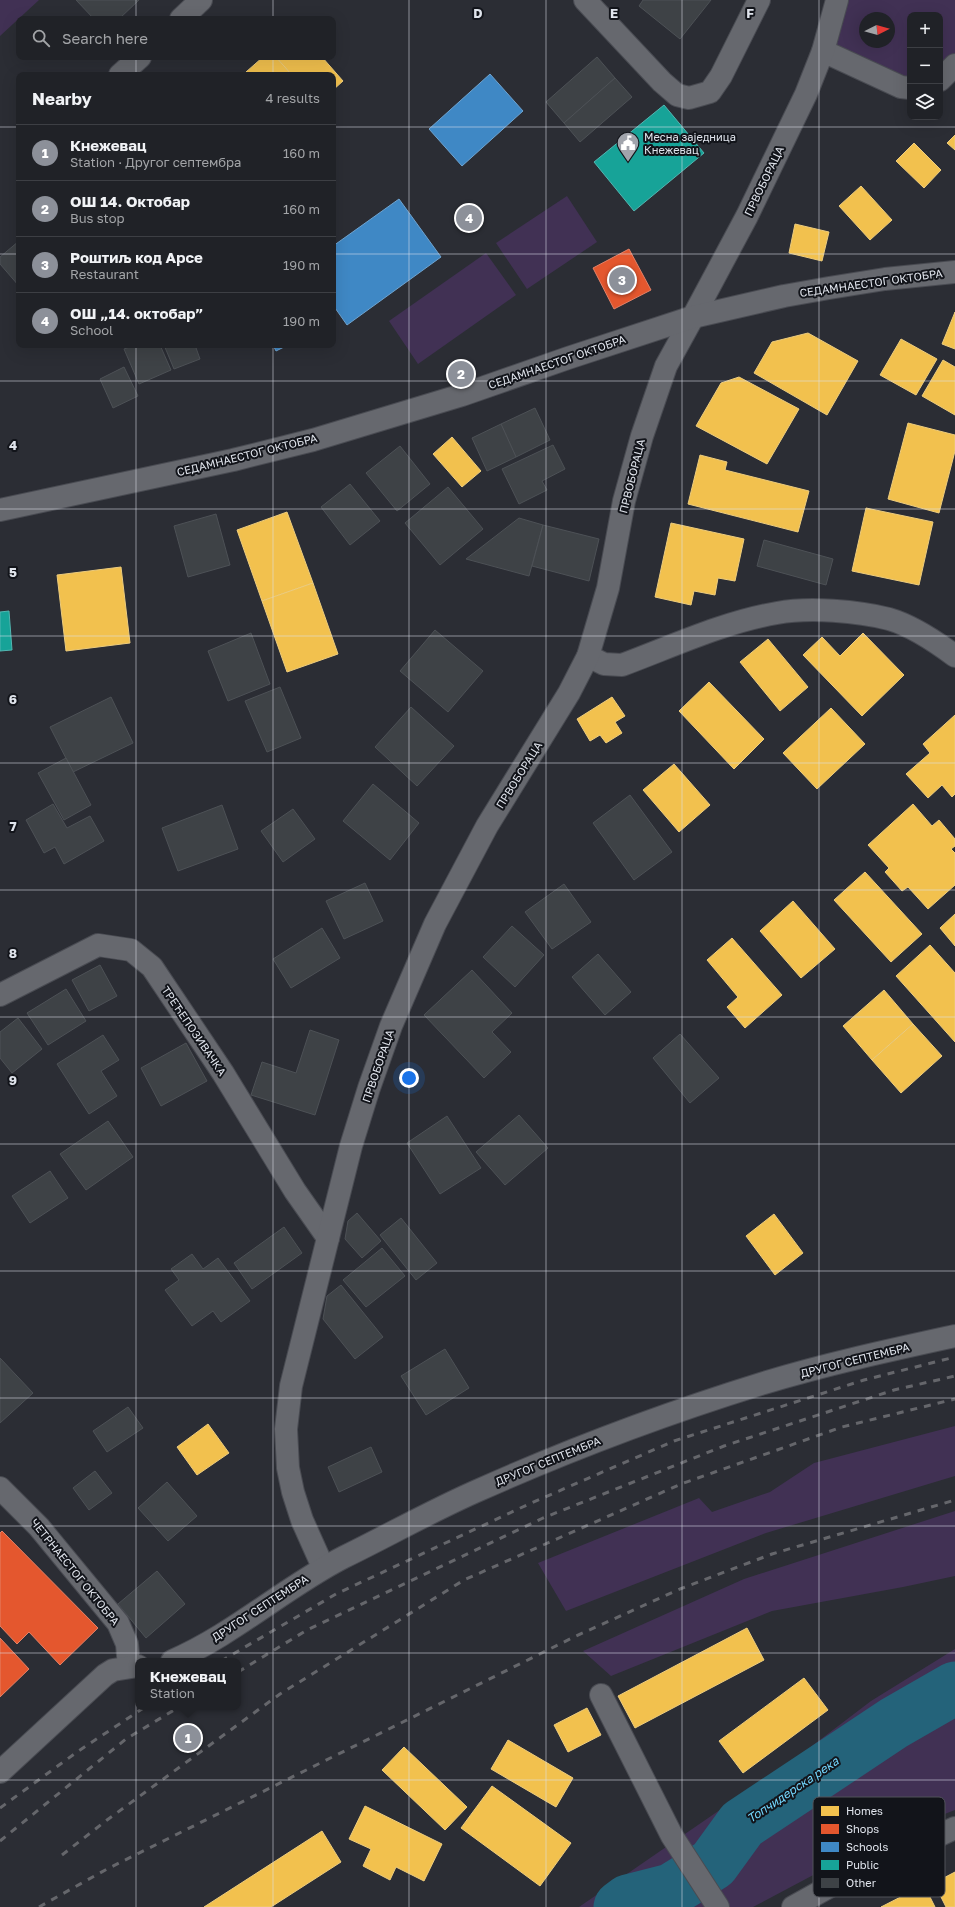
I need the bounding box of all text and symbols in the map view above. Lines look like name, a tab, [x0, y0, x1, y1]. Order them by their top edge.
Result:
text: D	[473, 5, 483, 21]
text: E	[610, 5, 618, 21]
text: F	[746, 5, 754, 21]
north arrow	[859, 12, 895, 48]
map controls	[907, 12, 943, 120]
button: +	[907, 12, 943, 48]
search box	[16, 16, 336, 60]
icon: search	[30, 27, 52, 49]
text: Search here	[62, 29, 148, 47]
button: −	[907, 48, 943, 84]
button: layers	[907, 84, 943, 120]
text: Nearby	[32, 88, 92, 109]
text: 4 results	[266, 90, 320, 106]
public building icon: Месна заједница Кнежевац	[615, 130, 641, 163]
place label: Месна заједница Кнежевац	[644, 130, 736, 156]
text: Кнежевац	[70, 136, 146, 154]
street label: ПРВОБОРАЦА	[741, 143, 786, 218]
text: 1	[42, 145, 48, 161]
text: 160 m	[283, 145, 320, 161]
text: Station · Другог септембра	[70, 154, 241, 170]
text: ОШ 14. Октобар	[70, 192, 190, 210]
text: 2	[41, 201, 49, 217]
text: 160 m	[283, 201, 320, 217]
pin: 4	[456, 203, 482, 233]
text: Bus stop	[70, 210, 125, 226]
text: Роштиљ код Арсе	[70, 248, 203, 266]
text: 3	[41, 257, 49, 273]
text: 190 m	[283, 257, 320, 273]
pin: 3	[609, 265, 635, 295]
text: Restaurant	[70, 266, 139, 282]
street label: СЕДАМНАЕСТОГ ОКТОБРА	[799, 266, 944, 299]
text: ОШ „14. октобар”	[70, 304, 203, 322]
text: 4	[41, 313, 49, 329]
text: 190 m	[283, 313, 320, 329]
text: School	[70, 322, 113, 338]
street label: СЕДАМНАЕСТОГ ОКТОБРА	[487, 332, 628, 391]
pin: 2	[448, 359, 474, 389]
street label: СЕДАМНАЕСТОГ ОКТОБРА	[175, 431, 319, 478]
text: 4	[9, 437, 17, 453]
street label: ПРВОБОРАЦА	[616, 437, 647, 514]
text: 5	[9, 564, 17, 580]
text: 6	[9, 691, 17, 707]
street label: ПРВОБОРАЦА	[493, 738, 545, 810]
text: 7	[9, 818, 17, 834]
text: 8	[9, 945, 17, 961]
street label: ТРЕЋЕПОЗИВАЧКА	[160, 984, 230, 1078]
street label: ПРВОБОРАЦА	[359, 1027, 396, 1104]
your location	[399, 1068, 419, 1088]
text: 9	[9, 1072, 17, 1088]
street label: ДРУГОГ СЕПТЕМБРА	[799, 1340, 911, 1379]
street label: ДРУГОГ СЕПТЕМБРА	[493, 1433, 603, 1488]
street label: ЧЕТРНАЕСТОГ ОКТОБРА	[28, 1516, 123, 1628]
street label: ДРУГОГ СЕПТЕМБРА	[209, 1571, 311, 1644]
popup	[135, 1658, 241, 1710]
text: Кнежевац	[150, 1667, 226, 1685]
text: Station	[150, 1685, 195, 1701]
pin: 1	[175, 1723, 201, 1753]
water label: Топчидерска река	[744, 1753, 842, 1826]
legend	[813, 1797, 945, 1897]
text: Homes	[846, 1804, 883, 1817]
text: Shops	[846, 1822, 879, 1835]
text: Schools	[846, 1840, 889, 1853]
text: Public	[846, 1858, 879, 1871]
text: Other	[846, 1876, 877, 1889]

